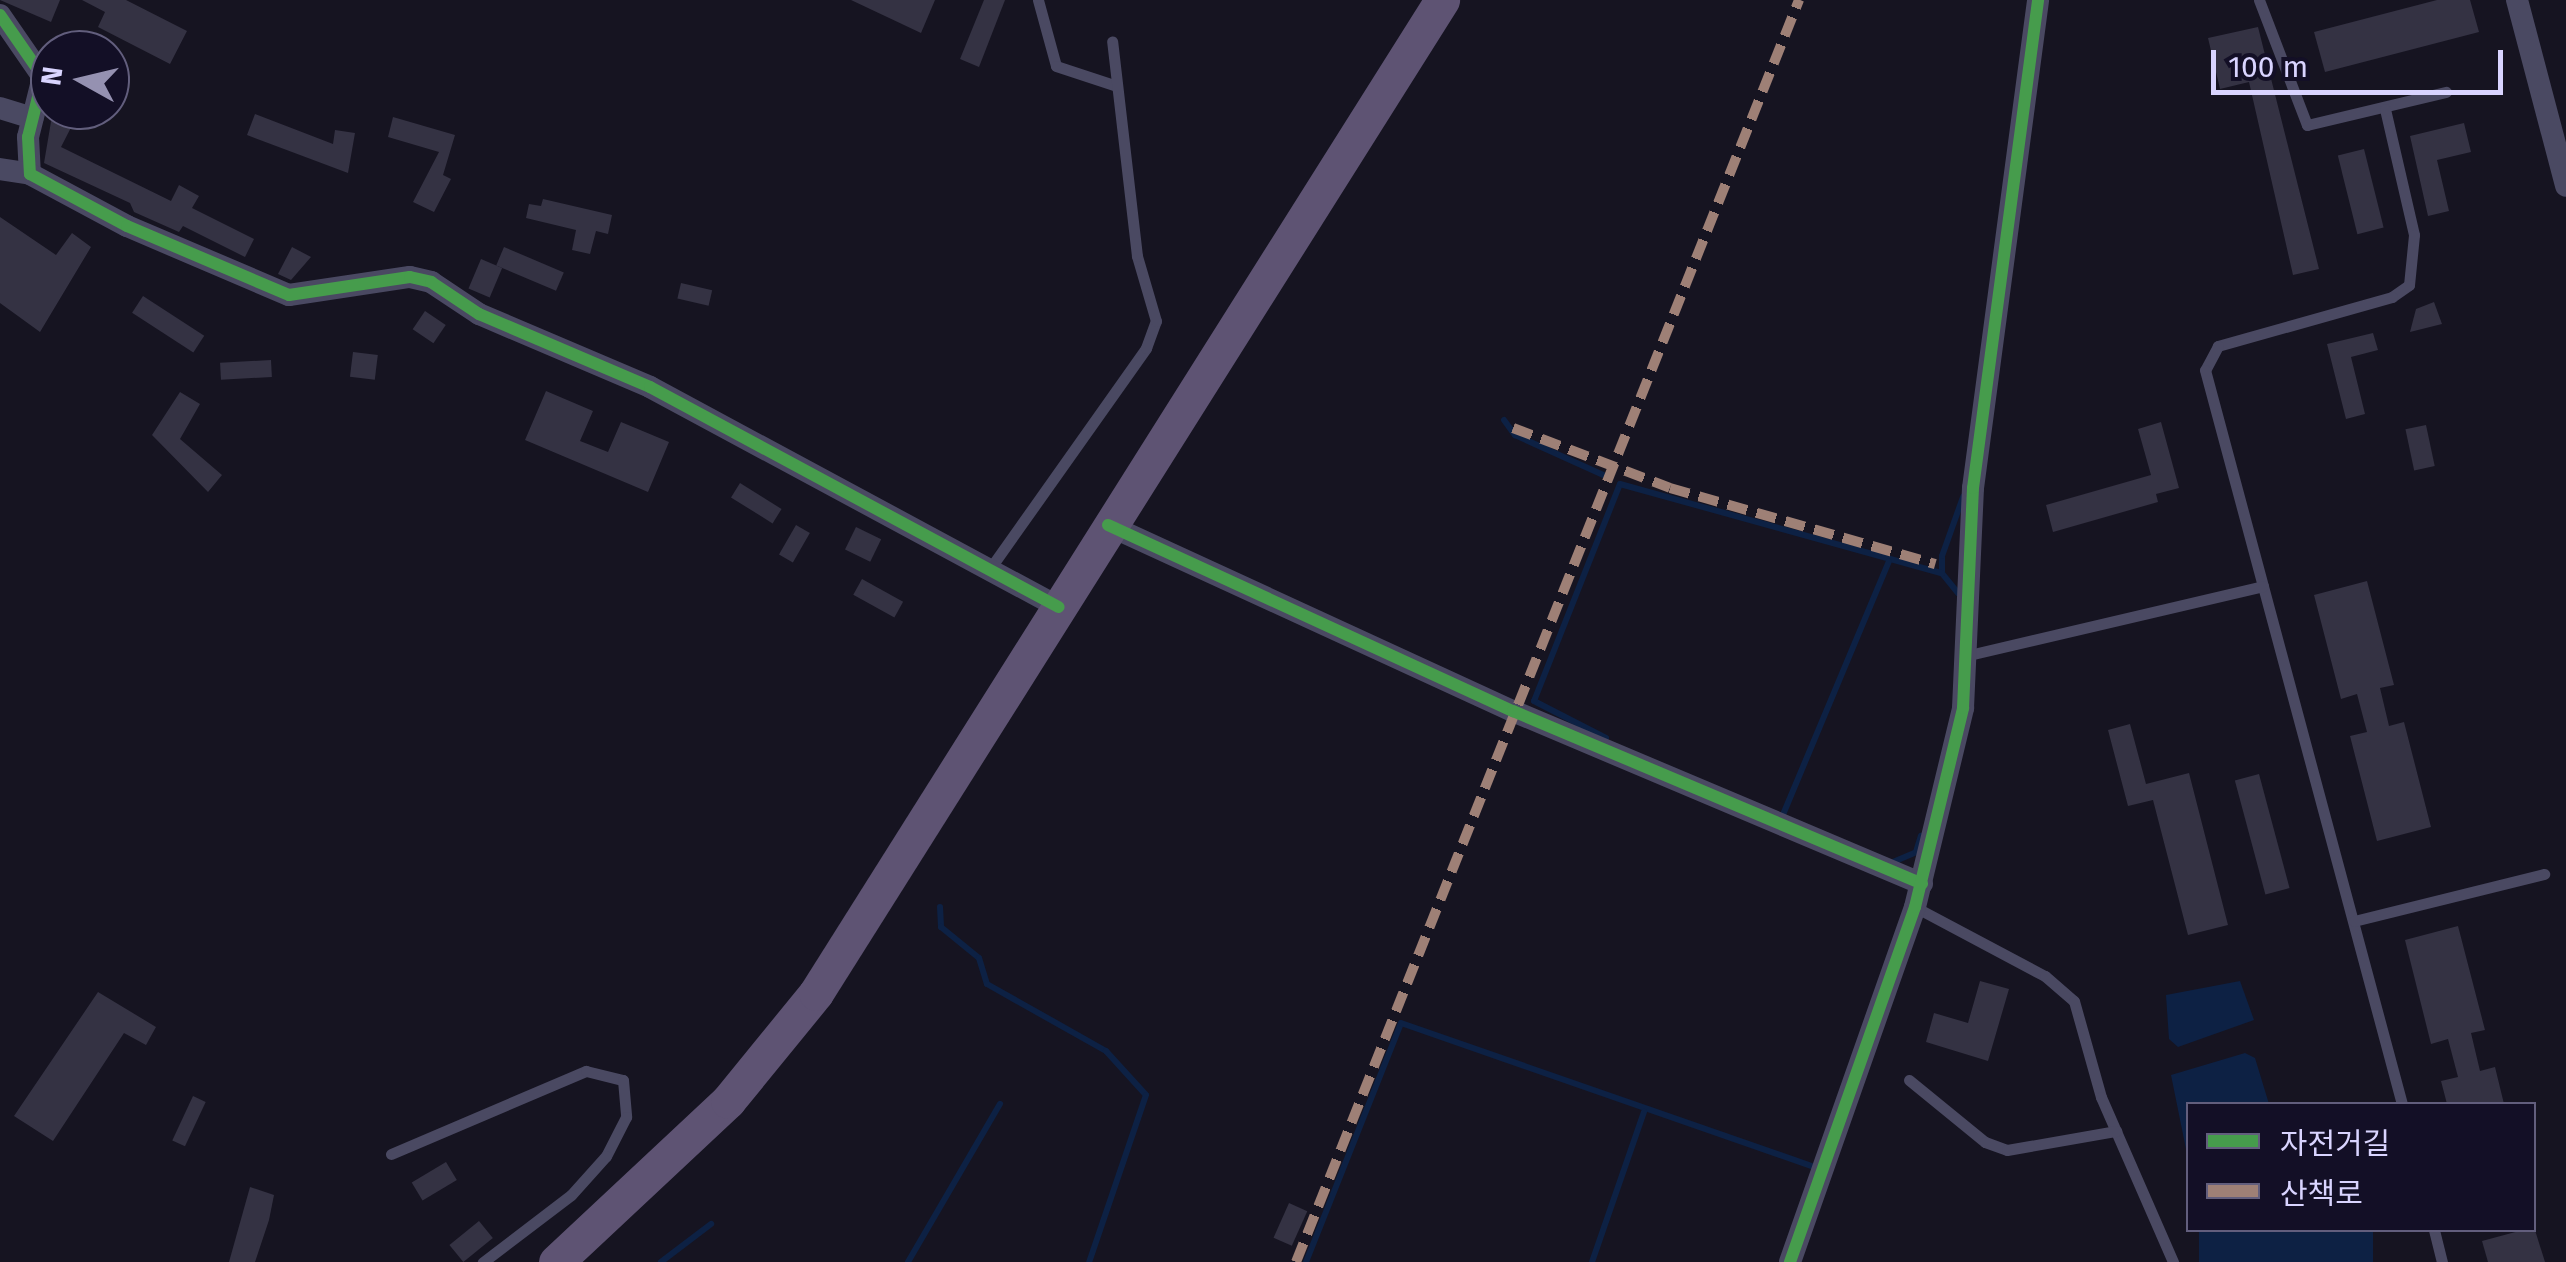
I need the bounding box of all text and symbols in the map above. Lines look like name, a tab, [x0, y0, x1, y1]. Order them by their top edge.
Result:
north arrow	[30, 30, 130, 130]
scale bar	[2216, 30, 2508, 92]
text: 100 m	[2228, 49, 2308, 85]
text: N	[34, 65, 69, 88]
legend	[2186, 1102, 2536, 1232]
text: 자전거길	[2280, 1126, 2390, 1162]
text: 산책로	[2280, 1176, 2363, 1212]

